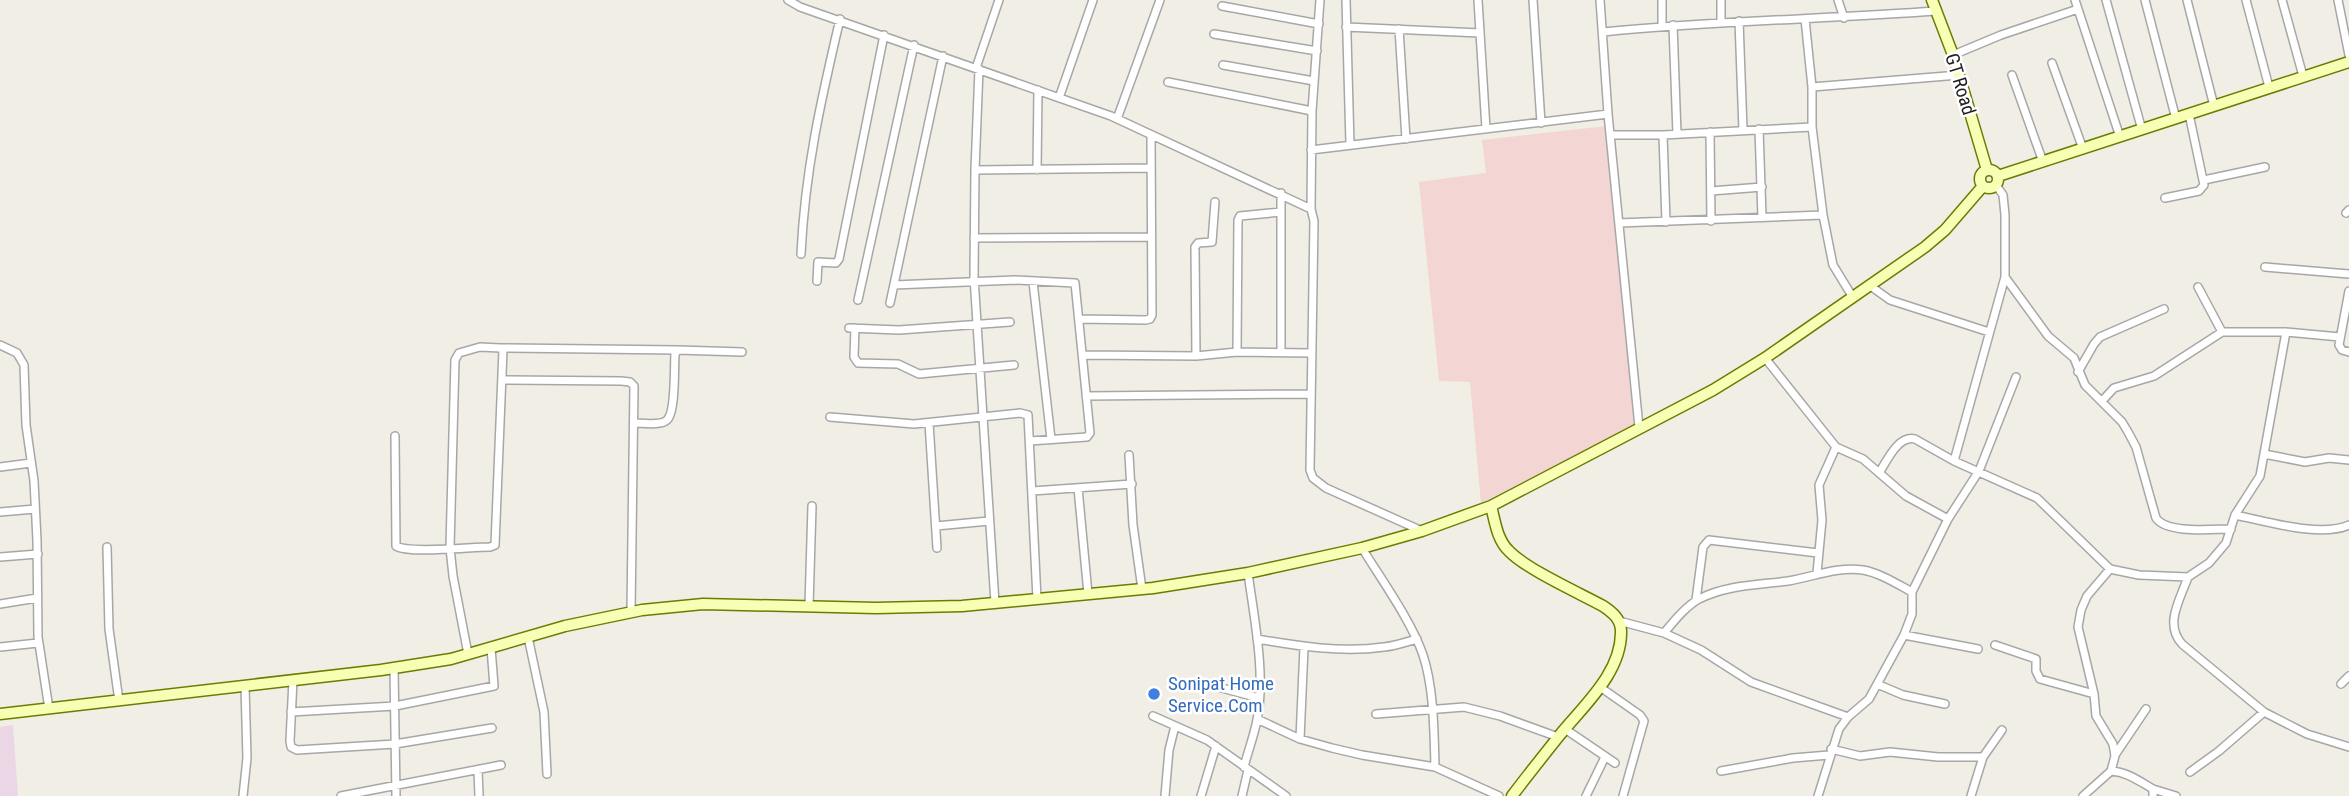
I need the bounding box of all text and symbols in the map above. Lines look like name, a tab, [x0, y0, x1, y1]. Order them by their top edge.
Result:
street label: GT Road	[1940, 51, 1981, 118]
place label: Sonipat Home Service.Com	[1168, 672, 1274, 717]
marker: Sonipat Home Service.Com	[1146, 686, 1162, 702]

